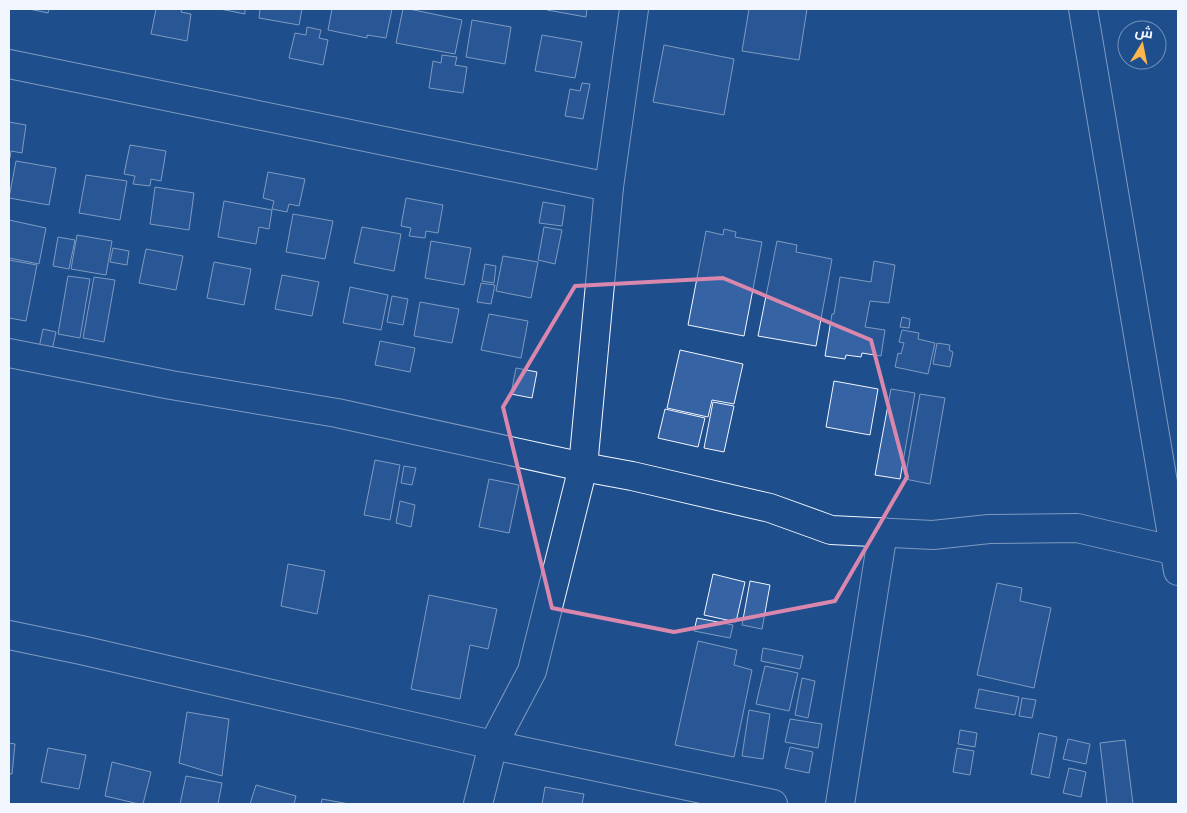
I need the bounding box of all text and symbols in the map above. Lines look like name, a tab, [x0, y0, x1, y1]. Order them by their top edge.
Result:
north arrow	[1117, 20, 1167, 70]
text: ش	[1134, 22, 1155, 43]

